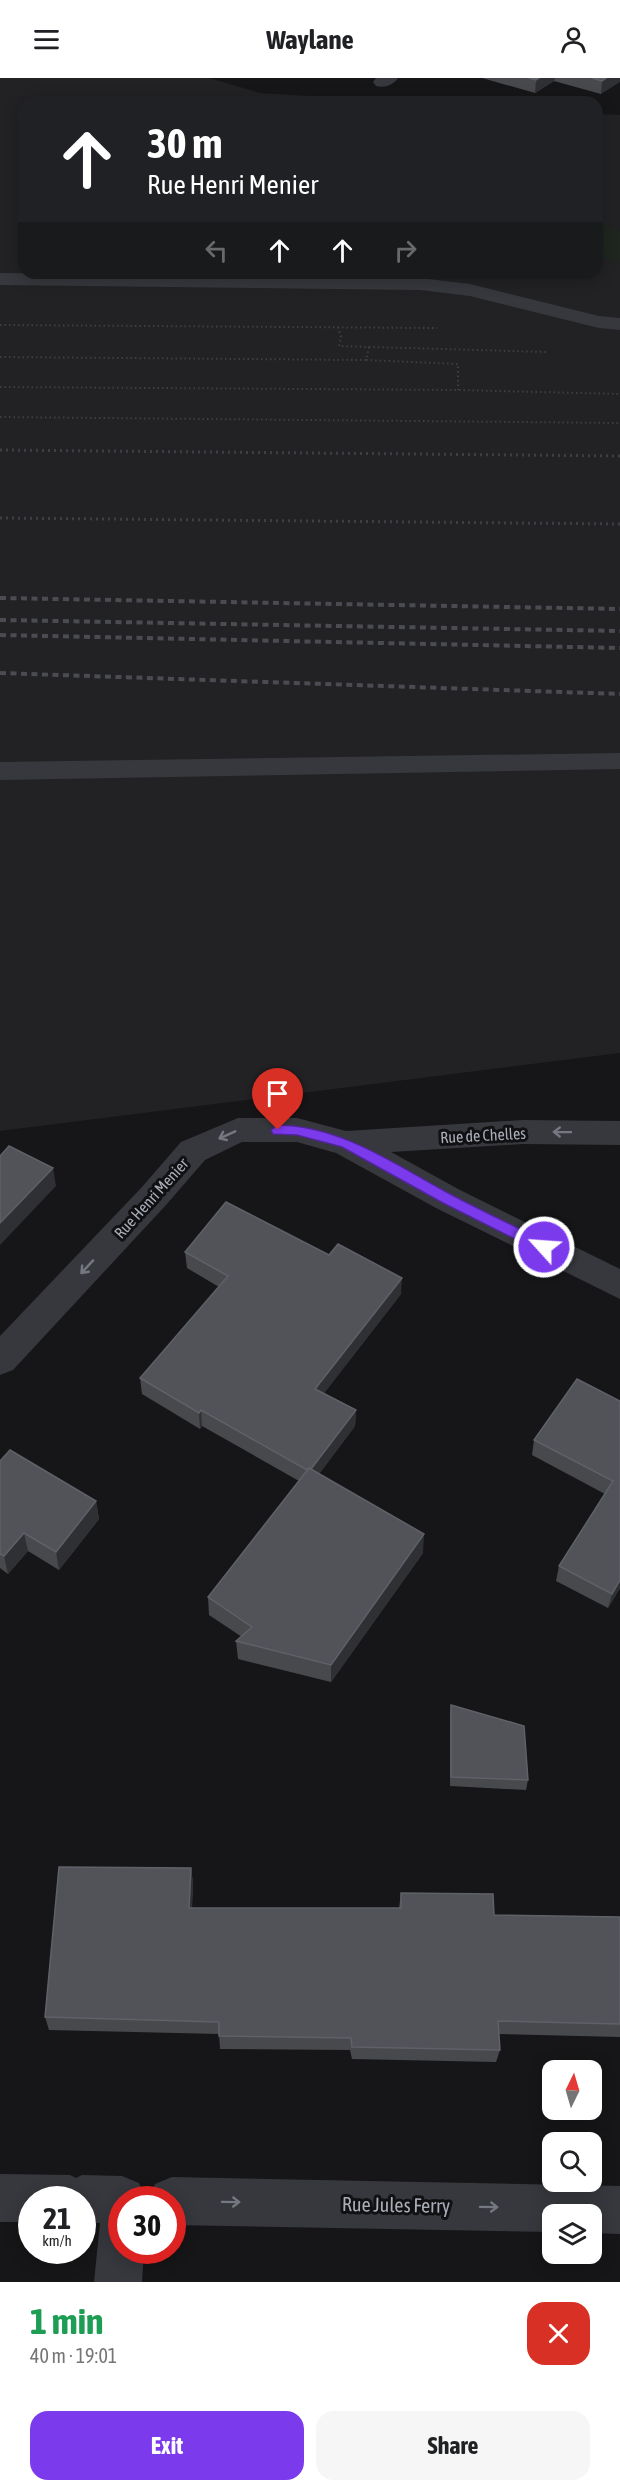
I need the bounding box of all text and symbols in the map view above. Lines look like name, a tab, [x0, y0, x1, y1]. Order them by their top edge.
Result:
icon: menu	[30, 23, 63, 56]
icon: person	[557, 23, 590, 56]
text: Waylane	[266, 24, 354, 55]
text: 30 m	[147, 119, 222, 167]
icon: ahead	[48, 120, 126, 198]
text: Rue Henri Menier	[147, 169, 318, 200]
icon: left	[200, 234, 233, 267]
icon: ahead	[263, 234, 296, 267]
icon: ahead	[326, 234, 359, 267]
icon: right	[389, 234, 422, 267]
pin	[252, 1068, 303, 1130]
icon: arrive	[261, 1077, 294, 1110]
street label: Rue de Chelles	[440, 1124, 527, 1146]
one-way arrow	[552, 1126, 572, 1138]
one-way arrow	[218, 1131, 236, 1142]
street label: Rue Henri Menier	[110, 1154, 192, 1242]
position arrow	[512, 1215, 576, 1279]
one-way arrow	[80, 1260, 94, 1275]
north arrow	[542, 2060, 602, 2120]
map controls	[542, 2060, 602, 2264]
button: search	[542, 2132, 602, 2192]
speed limit sign: 30	[108, 2186, 186, 2264]
street label: Rue Jules Ferry	[342, 2192, 450, 2217]
one-way arrow	[220, 2196, 240, 2208]
text: 21	[43, 2201, 71, 2235]
one-way arrow	[478, 2201, 498, 2213]
button: layers	[542, 2204, 602, 2264]
text: km/h	[42, 2232, 72, 2249]
text: 1 min	[30, 2300, 104, 2342]
button: close	[527, 2302, 590, 2365]
text: 40 m · 19:01	[30, 2344, 117, 2367]
button: Exit	[30, 2411, 304, 2480]
button: Share	[316, 2411, 590, 2480]

